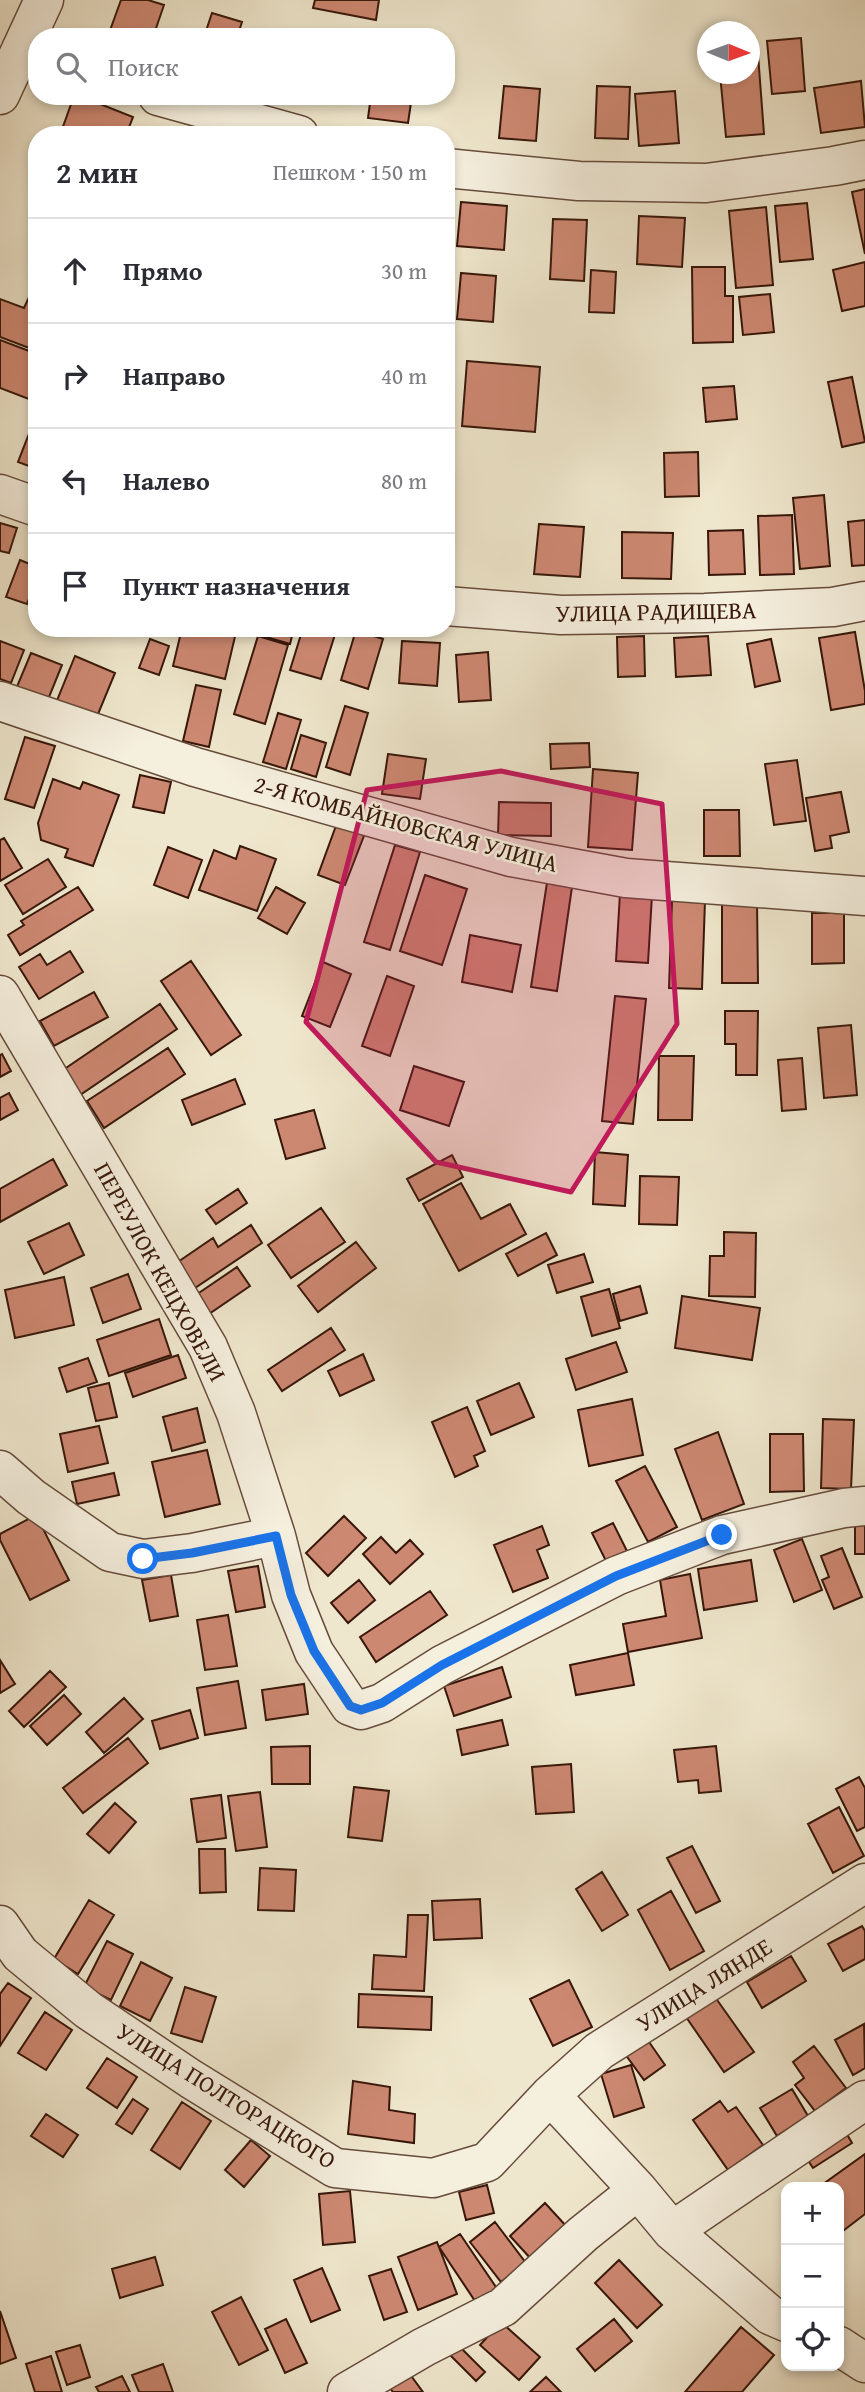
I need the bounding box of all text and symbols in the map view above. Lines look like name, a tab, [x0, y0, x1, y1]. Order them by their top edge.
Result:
north arrow	[697, 21, 760, 84]
search box	[28, 28, 455, 105]
text: Поиск	[108, 47, 179, 86]
icon: search	[52, 48, 90, 86]
text: 2 мин	[56, 150, 138, 194]
text: Пешком · 150 m	[273, 155, 427, 188]
text: Прямо	[123, 251, 203, 290]
icon: ahead	[56, 252, 94, 290]
text: 30 m	[381, 254, 427, 287]
text: Направо	[123, 356, 225, 395]
icon: right	[56, 357, 94, 395]
text: 40 m	[381, 359, 427, 392]
text: Налево	[123, 461, 210, 500]
icon: left	[56, 462, 94, 500]
text: 80 m	[381, 464, 427, 497]
text: Пункт назначения	[123, 566, 350, 605]
icon: arrive	[56, 567, 94, 605]
street label: УЛИЦА РАДИЩЕВА	[555, 592, 757, 631]
street label: 2-Я КОМБАЙНОВСКАЯ УЛИЦА	[250, 766, 563, 881]
street label: ПЕРЕУЛОК КЕЦХОВЕЛИ	[85, 1156, 235, 1388]
route end	[706, 1519, 737, 1550]
route start	[127, 1543, 158, 1574]
street label: УЛИЦА ЛЯНДЕ	[629, 1929, 778, 2040]
street label: УЛИЦА ПОЛТОРАЦКОГО	[110, 2014, 343, 2177]
map controls	[781, 2182, 844, 2371]
button: +	[781, 2182, 844, 2245]
button: −	[781, 2245, 844, 2308]
button: locate	[781, 2308, 844, 2371]

